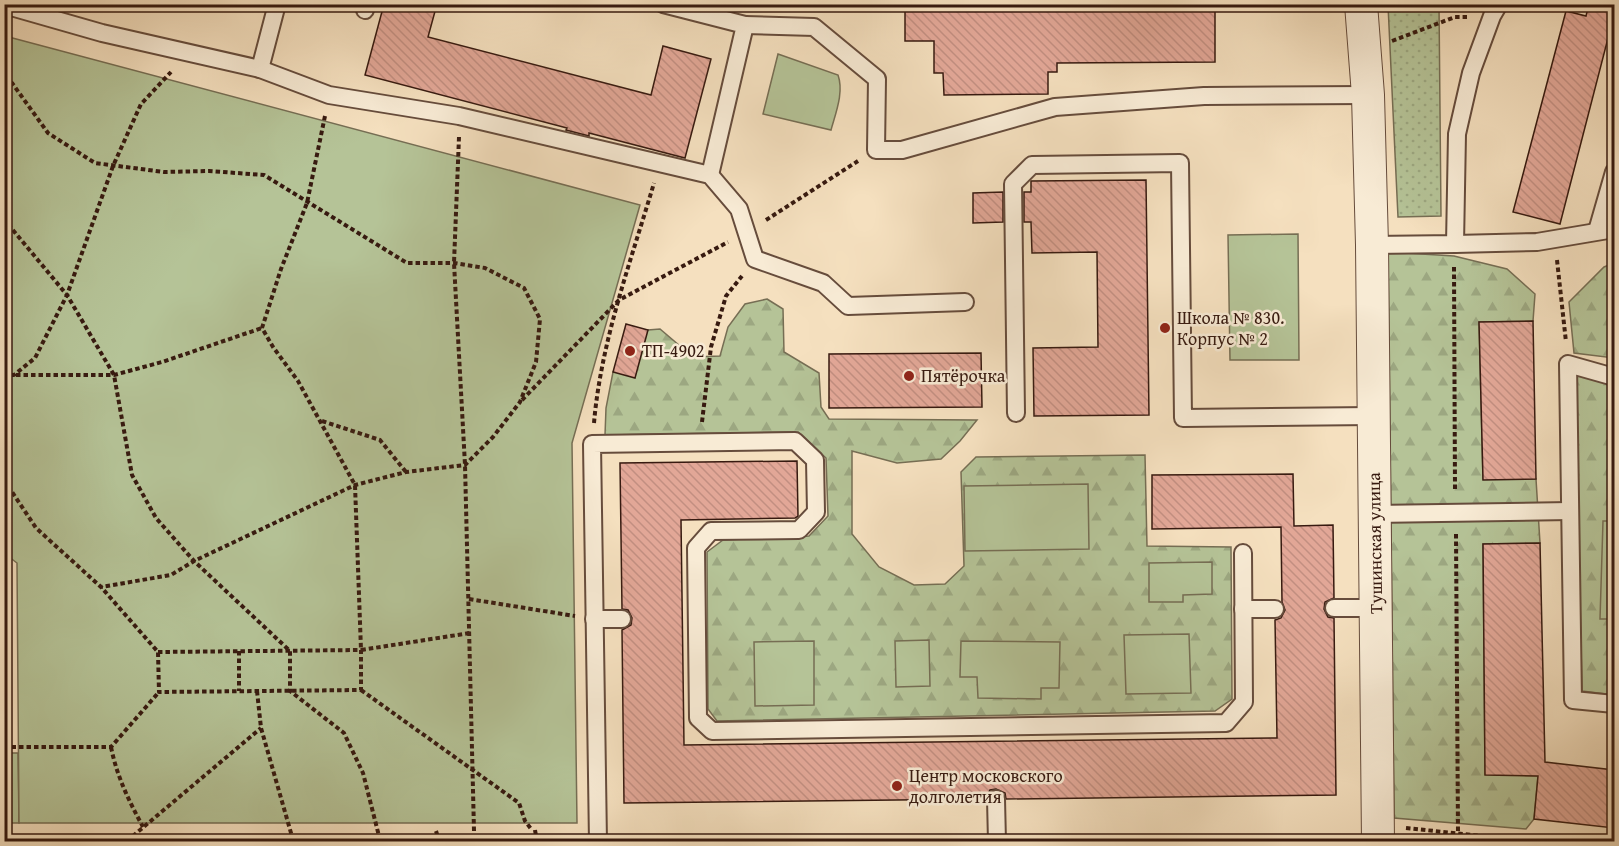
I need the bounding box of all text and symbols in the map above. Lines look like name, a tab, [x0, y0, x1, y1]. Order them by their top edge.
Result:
place label: Школа № 830. Корпус № 2	[1177, 304, 1284, 352]
marker: Школа № 830. Корпус № 2	[1158, 321, 1172, 335]
place label: ТП-4902	[642, 337, 705, 364]
marker: ТП-4902	[623, 344, 637, 358]
place label: Пятёрочка	[921, 362, 1006, 389]
marker: Пятёрочка	[902, 369, 916, 383]
street label: Тушинская улица	[1360, 472, 1389, 614]
place label: Центр московского долголетия	[909, 762, 1063, 810]
marker: Центр московского долголетия	[890, 779, 904, 793]

